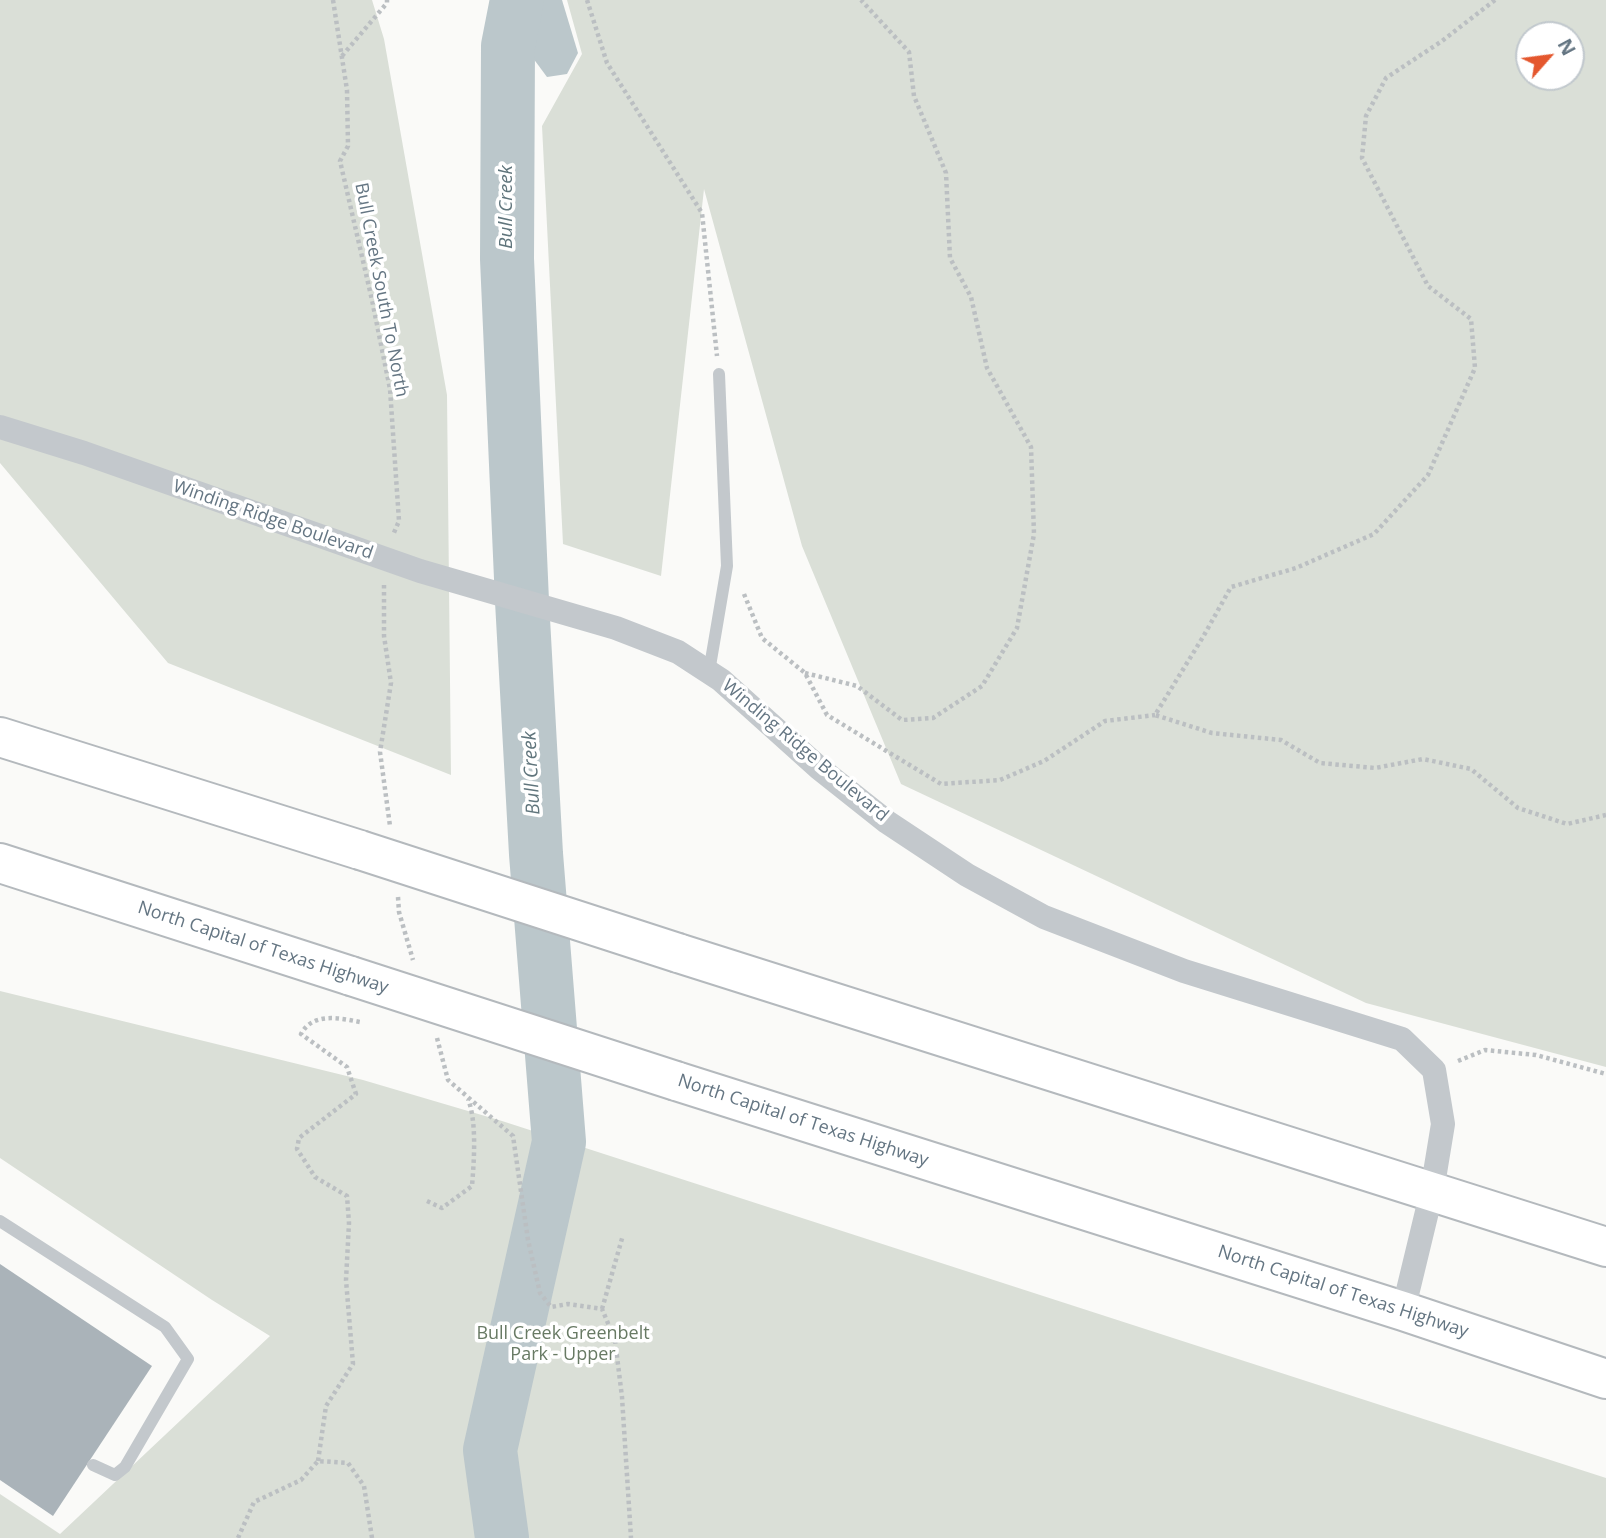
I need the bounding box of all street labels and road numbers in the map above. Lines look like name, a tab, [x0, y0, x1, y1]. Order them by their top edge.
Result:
street label: Bull Creek South To North	[350, 181, 412, 399]
street label: Winding Ridge Boulevard	[170, 476, 376, 564]
street label: Winding Ridge Boulevard	[718, 675, 892, 827]
street label: North Capital of Texas Highway	[135, 897, 391, 999]
street label: North Capital of Texas Highway	[675, 1070, 931, 1172]
street label: North Capital of Texas Highway	[1215, 1241, 1471, 1343]

